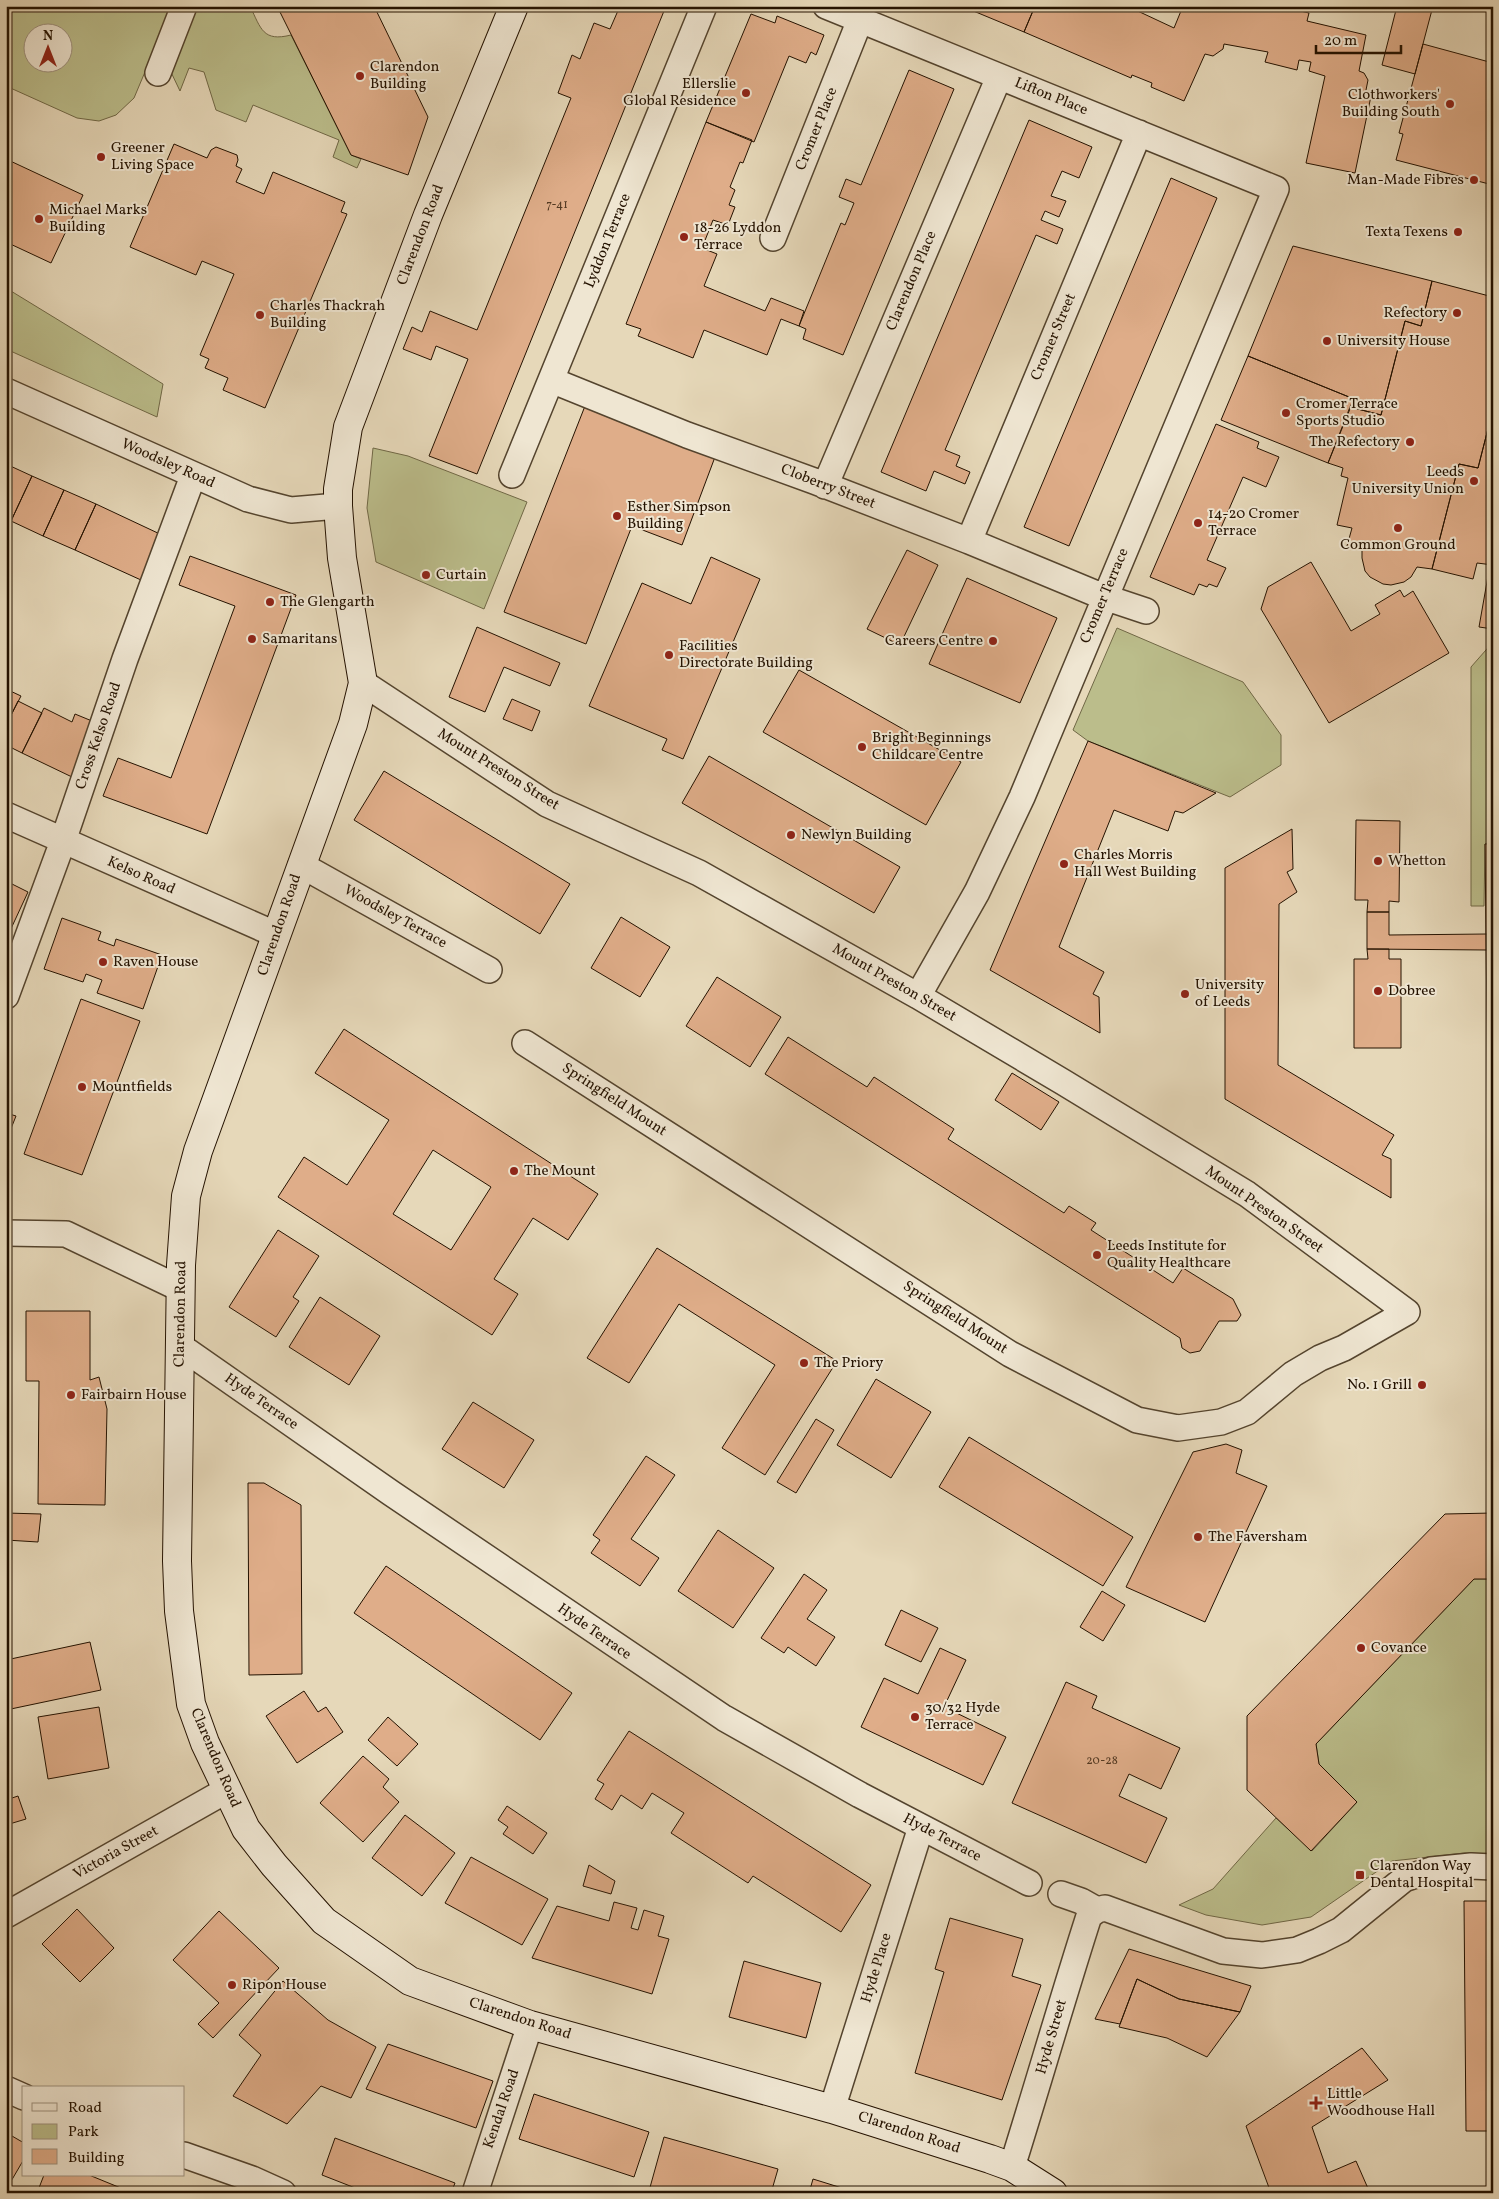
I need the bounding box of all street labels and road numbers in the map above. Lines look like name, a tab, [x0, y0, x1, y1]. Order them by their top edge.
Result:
street label: Lifton Place	[1011, 73, 1091, 121]
street label: Cromer Place	[791, 84, 843, 174]
street label: Clarendon Road	[392, 182, 450, 288]
street label: Lyddon Terrace	[579, 191, 637, 291]
street label: Clarendon Place	[881, 228, 943, 334]
street label: Cromer Street	[1026, 290, 1082, 384]
street label: Woodsley Road	[118, 434, 218, 494]
street label: Cloberry Street	[778, 459, 878, 515]
street label: Cromer Terrace	[1075, 545, 1135, 647]
street label: Cross Kelso Road	[71, 679, 127, 793]
street label: Mount Preston Street	[433, 724, 563, 816]
street label: Kelso Road	[104, 852, 178, 900]
street label: Clarendon Road	[253, 871, 307, 979]
street label: Woodsley Terrace	[340, 880, 450, 954]
street label: Mount Preston Street	[828, 939, 960, 1027]
street label: Springfield Mount	[558, 1058, 670, 1142]
street label: Mount Preston Street	[1201, 1161, 1327, 1259]
street label: Clarendon Road	[170, 1261, 192, 1367]
street label: Springfield Mount	[899, 1276, 1011, 1360]
street label: Hyde Terrace	[220, 1369, 302, 1435]
street label: Hyde Terrace	[553, 1599, 635, 1665]
street label: Clarendon Road	[185, 1705, 245, 1811]
street label: Hyde Terrace	[899, 1809, 985, 1867]
street label: Victoria Street	[70, 1821, 162, 1885]
street label: Hyde Place	[856, 1930, 898, 2006]
street label: Clarendon Road	[466, 1993, 574, 2045]
street label: Hyde Street	[1031, 1997, 1073, 2077]
street label: Kendal Road	[479, 2066, 525, 2152]
street label: Clarendon Road	[855, 2107, 963, 2159]

